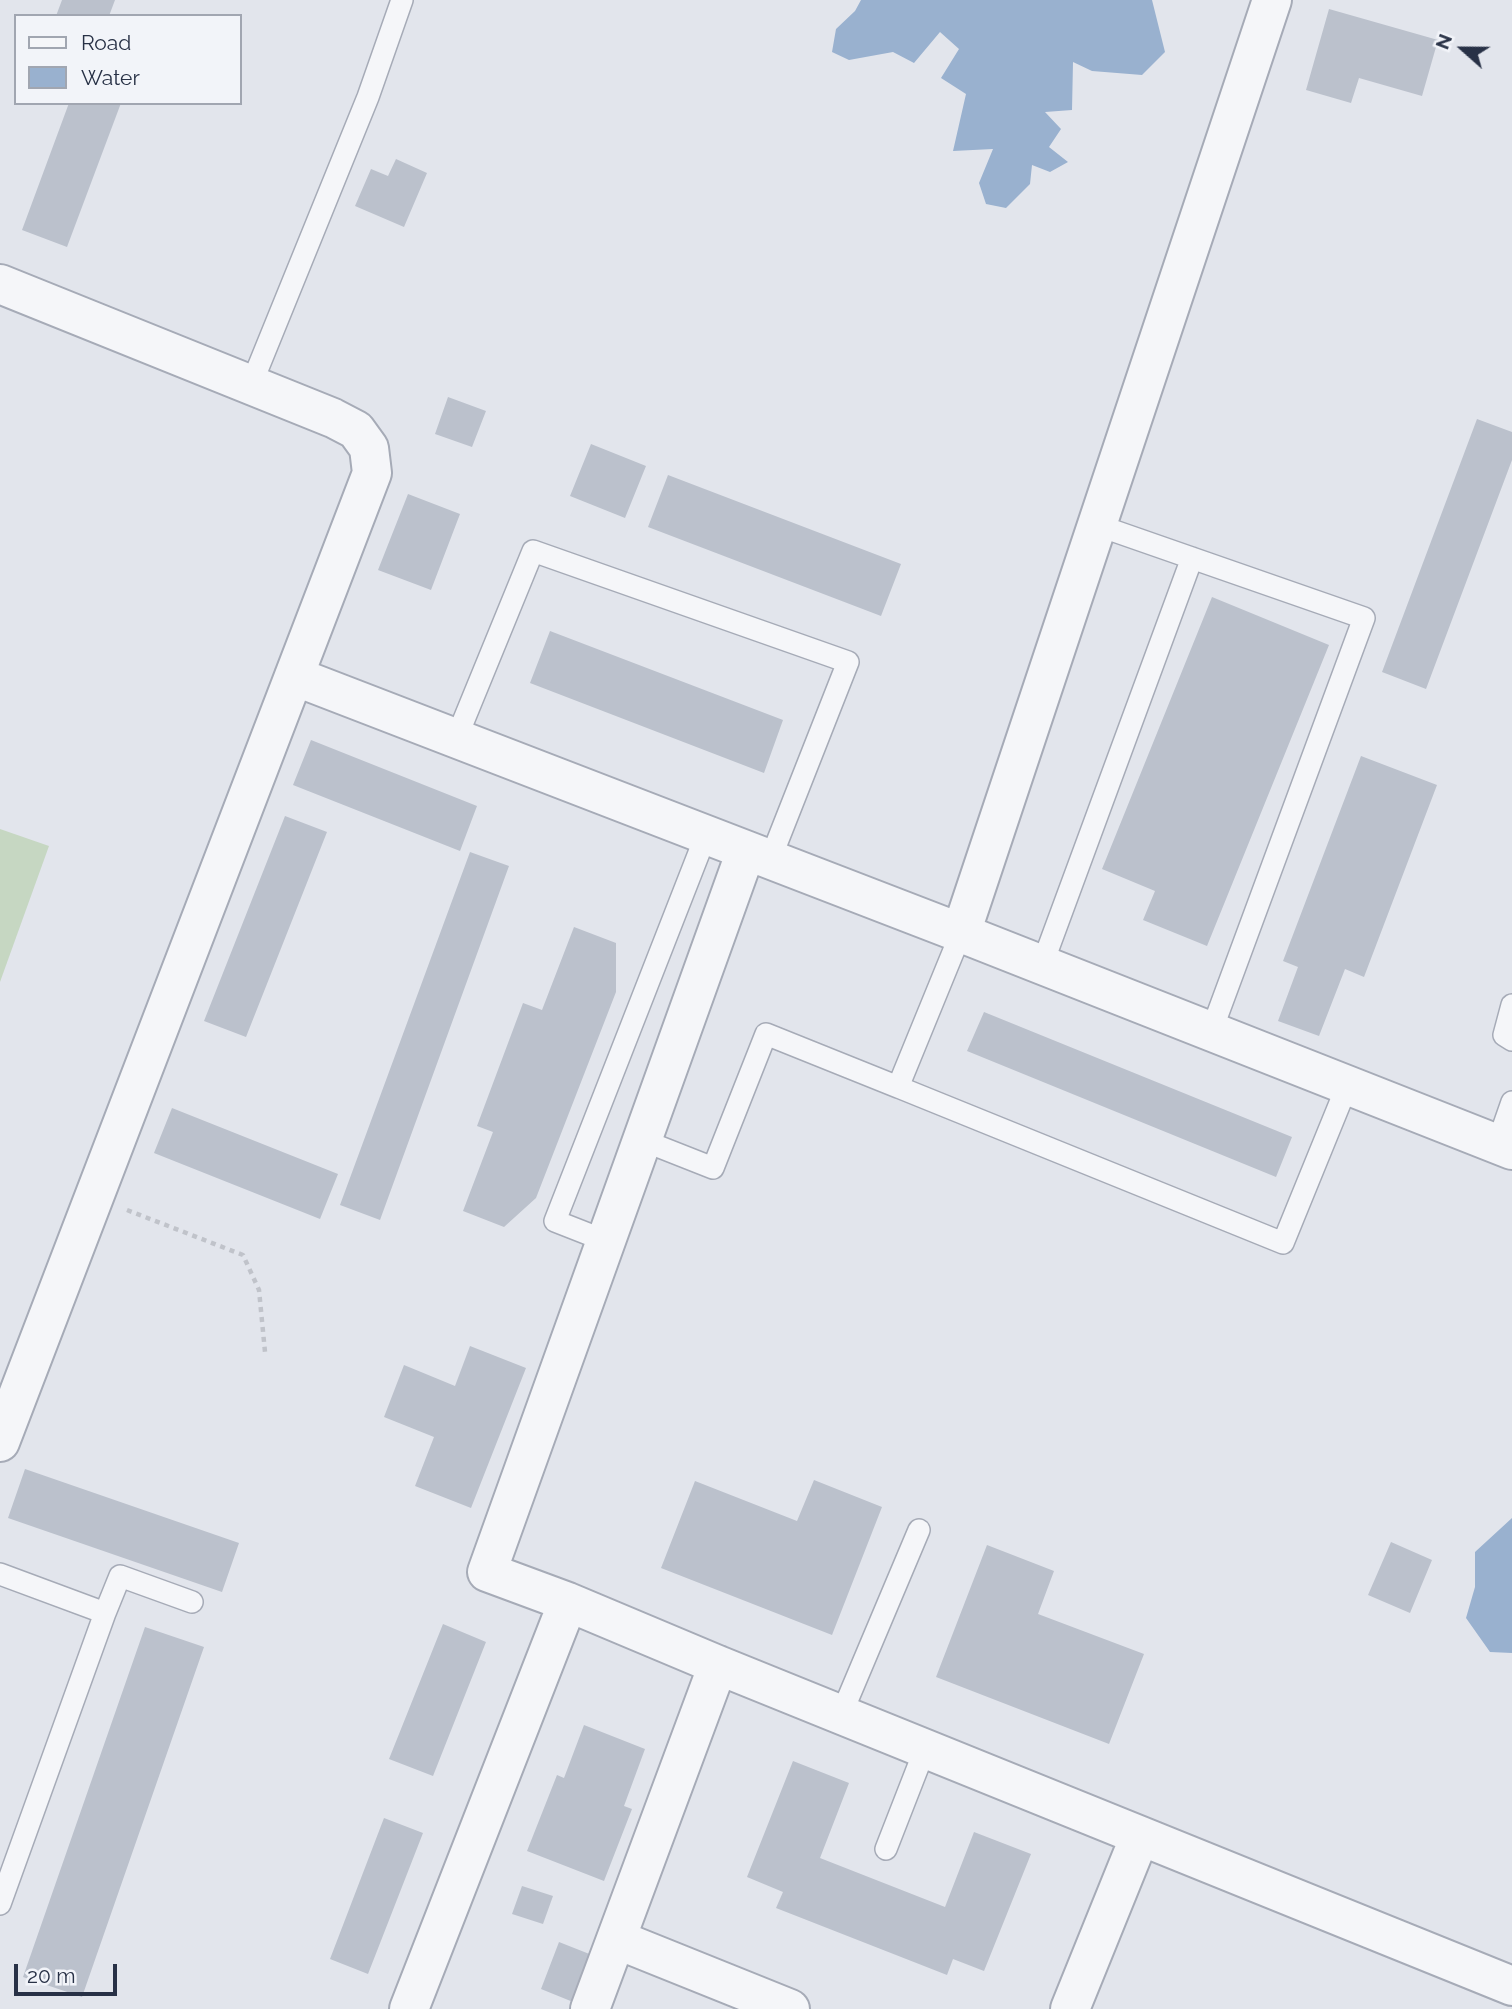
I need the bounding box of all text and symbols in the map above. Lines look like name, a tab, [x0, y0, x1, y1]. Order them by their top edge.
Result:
legend	[14, 14, 242, 105]
north arrow	[1428, 14, 1498, 84]
text: Road	[81, 30, 131, 55]
text: N	[1431, 31, 1456, 52]
text: Water	[81, 65, 140, 90]
scale bar	[18, 1950, 121, 1994]
text: 20 m	[27, 1963, 75, 1988]

